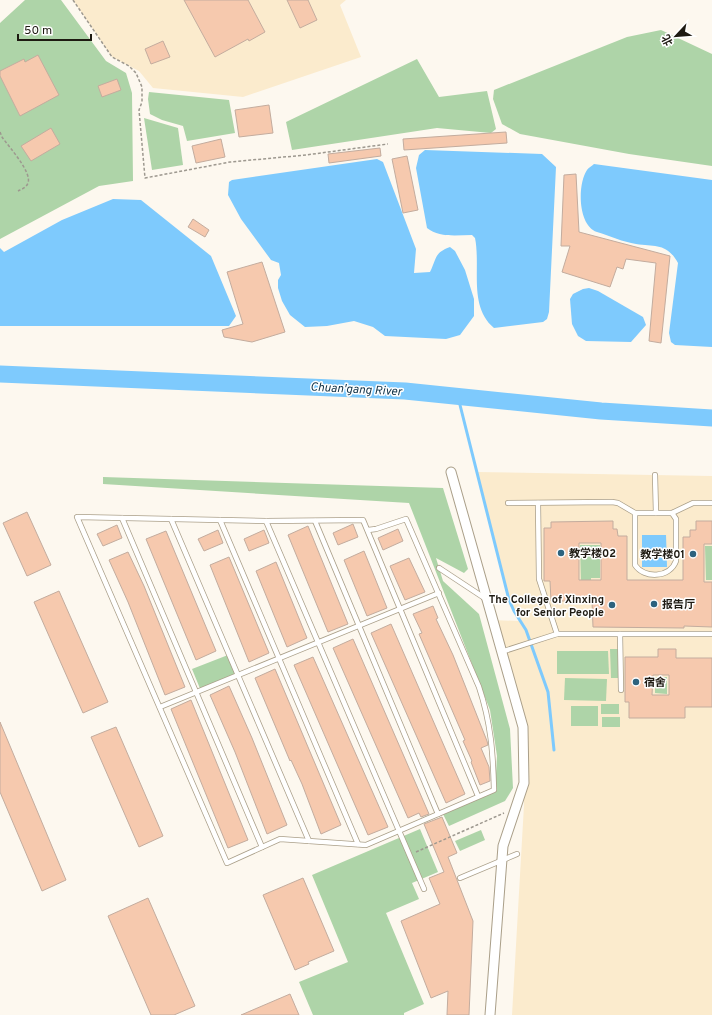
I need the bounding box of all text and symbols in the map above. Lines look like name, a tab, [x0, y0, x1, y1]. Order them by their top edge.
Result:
scale bar	[18, 16, 91, 42]
north arrow	[656, 16, 696, 56]
text: 50 m	[24, 23, 52, 39]
text: 北	[659, 32, 677, 48]
water label: Chuan'gang River	[310, 380, 404, 400]
place label: 教学楼02	[569, 547, 616, 561]
marker: 教学楼02	[556, 548, 566, 558]
place label: 教学楼01	[640, 548, 685, 562]
marker: 教学楼01	[688, 549, 698, 559]
place label: The College of Xinxing for Senior People	[489, 593, 604, 620]
place label: 报告厅	[662, 598, 695, 612]
marker: 报告厅	[649, 599, 659, 609]
marker: The College of Xinxing for Senior People	[607, 600, 617, 610]
place label: 宿舍	[644, 676, 666, 690]
marker: 宿舍	[631, 677, 641, 687]

